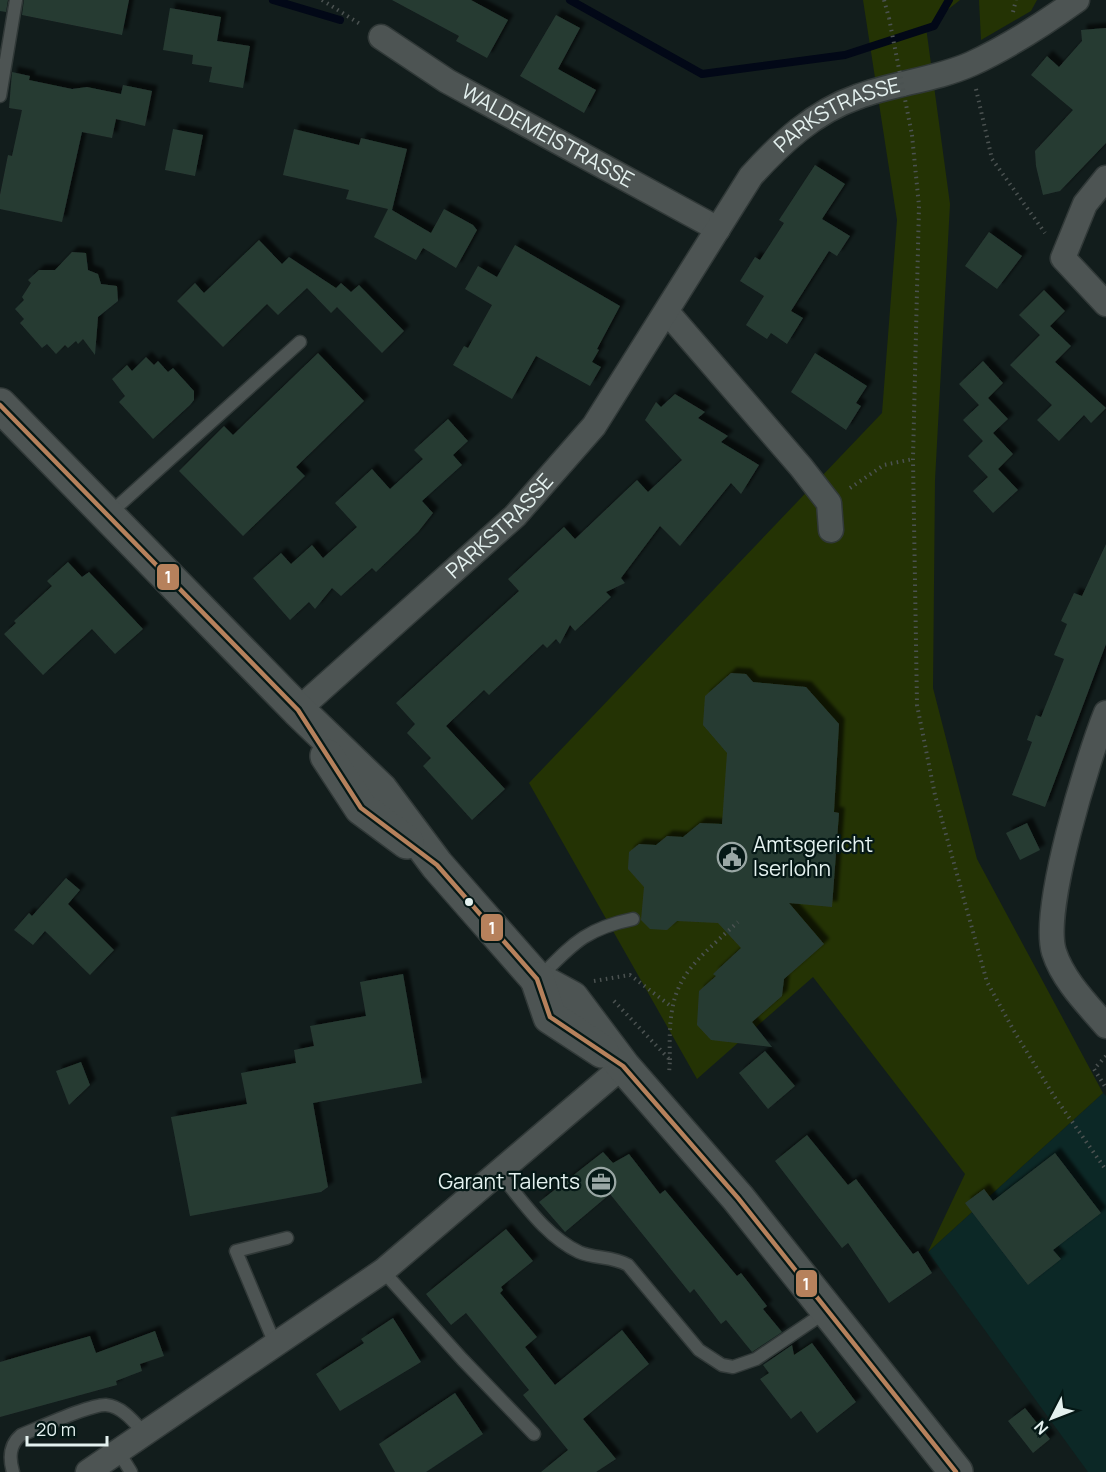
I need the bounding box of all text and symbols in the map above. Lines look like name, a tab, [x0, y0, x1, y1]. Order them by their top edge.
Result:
street label: PARKSTRASSE	[767, 70, 903, 158]
street label: WALDEMEISTRASSE	[457, 77, 639, 194]
street label: PARKSTRASSE	[439, 467, 559, 584]
line badge: 1	[156, 563, 180, 591]
text: 1	[164, 566, 172, 588]
place label: Amtsgericht Iserlohn	[753, 830, 873, 882]
public building icon: Amtsgericht Iserlohn	[716, 841, 748, 873]
unlabelled marker	[463, 896, 475, 908]
line badge: 1	[480, 913, 504, 942]
text: 1	[488, 917, 496, 939]
office icon: Garant Talents	[585, 1166, 617, 1198]
place label: Garant Talents	[438, 1167, 580, 1195]
line badge: 1	[795, 1269, 818, 1298]
text: 1	[802, 1273, 810, 1295]
north arrow	[1022, 1388, 1082, 1448]
scale bar	[27, 1409, 106, 1447]
text: N	[1029, 1416, 1053, 1440]
text: 20 m	[36, 1417, 76, 1441]

